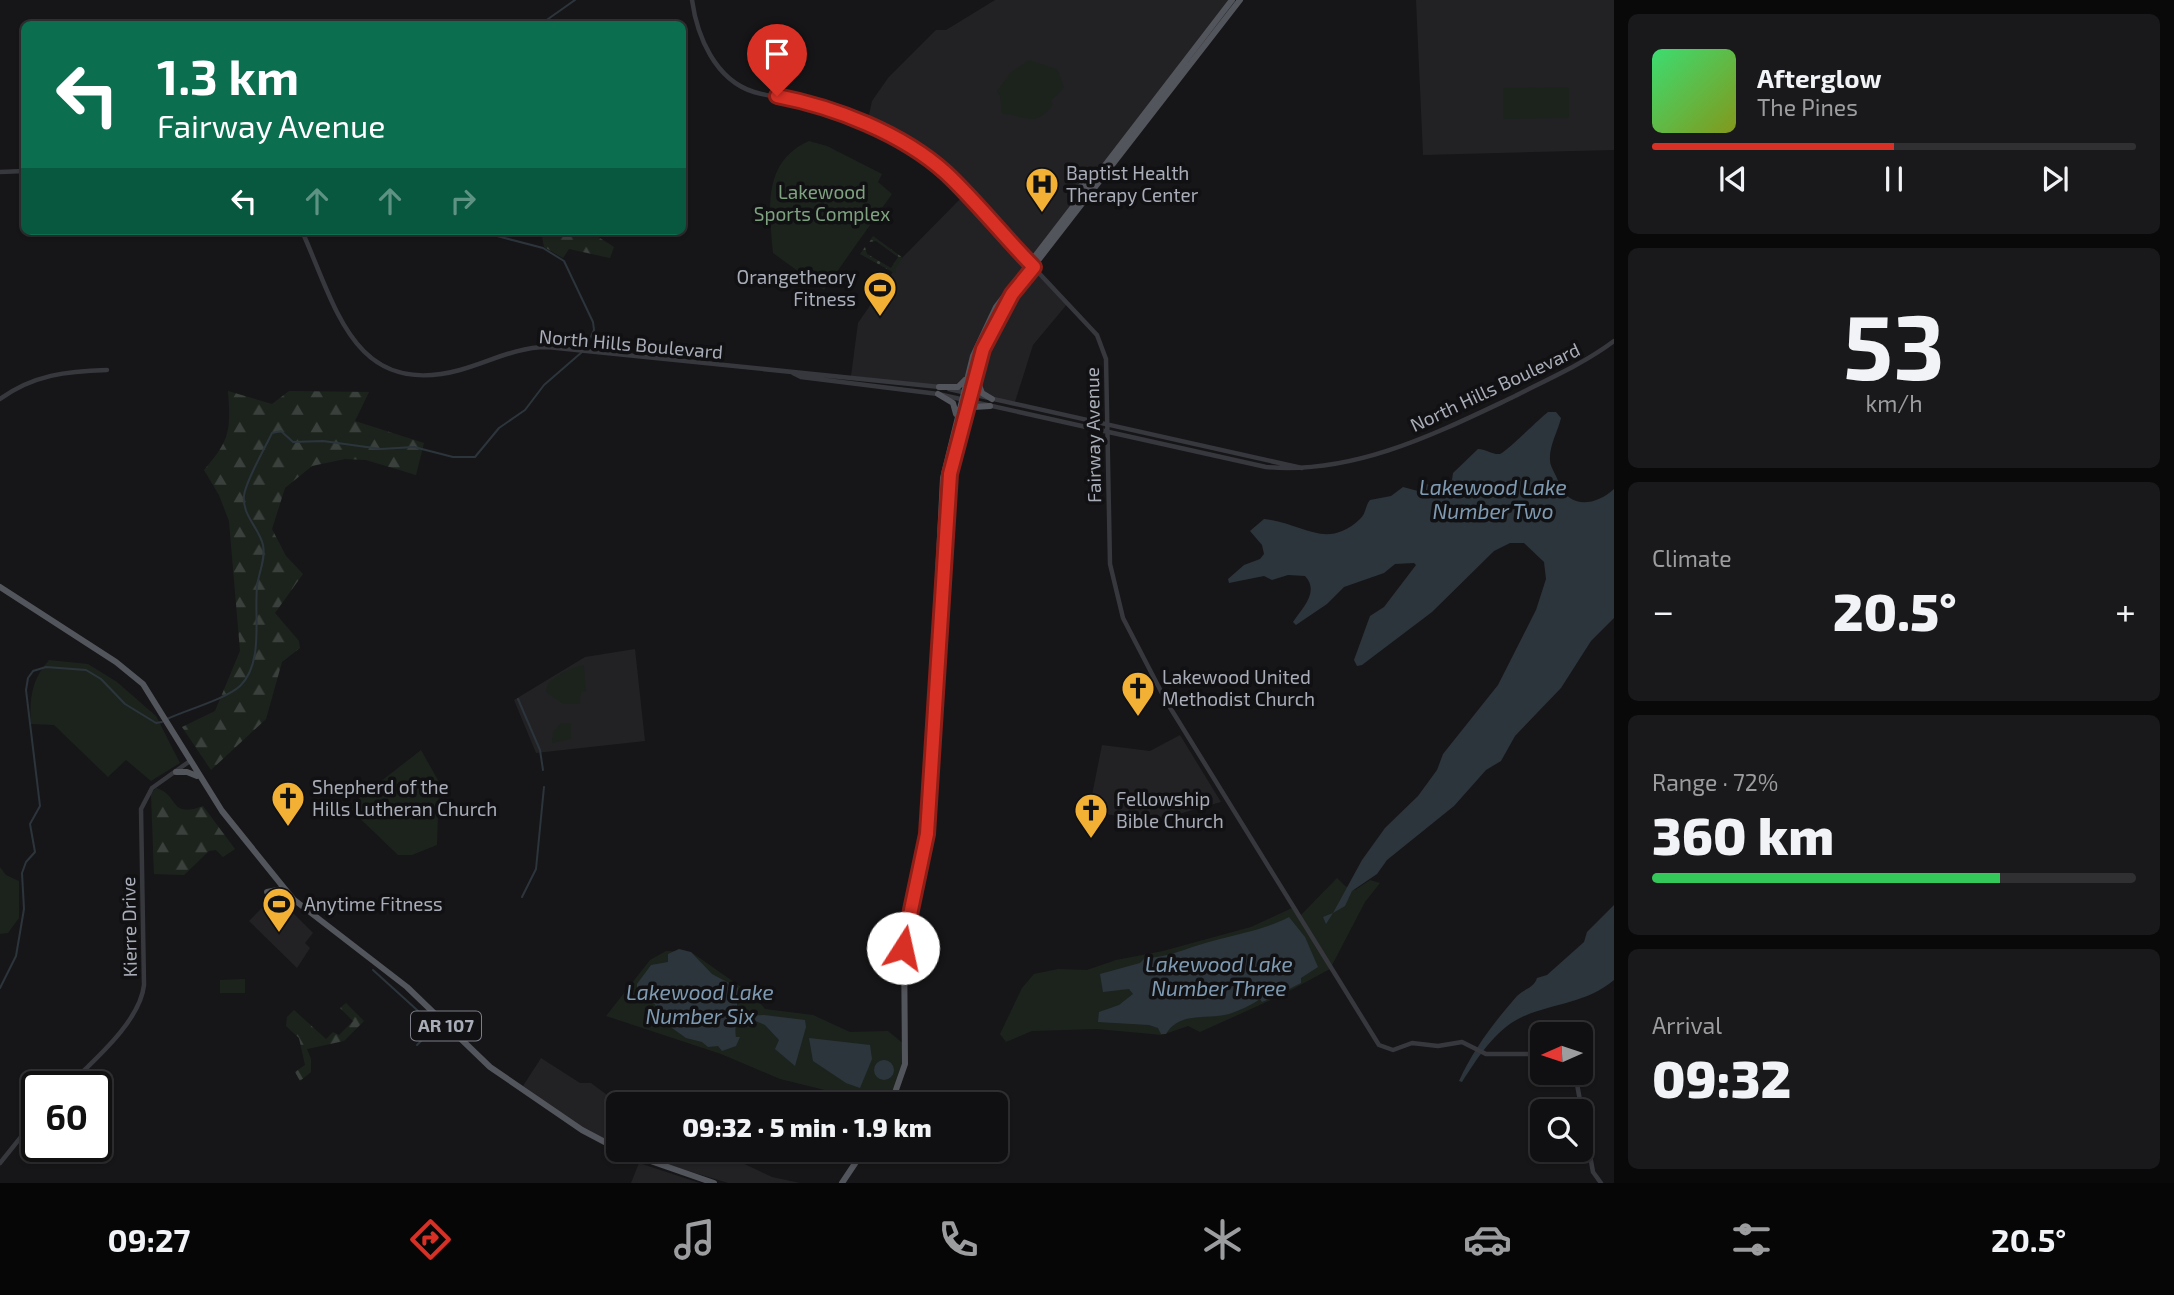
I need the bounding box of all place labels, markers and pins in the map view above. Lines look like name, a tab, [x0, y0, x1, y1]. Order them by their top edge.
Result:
pin	[747, 24, 807, 96]
place label: Baptist Health Therapy Center	[1066, 161, 1199, 206]
hospital icon: Baptist Health Therapy Center	[1023, 165, 1061, 214]
place label: Orangetheory Fitness	[737, 265, 856, 310]
sports icon: Orangetheory Fitness	[861, 269, 899, 318]
place label: Lakewood United Methodist Church	[1162, 665, 1315, 710]
church icon: Lakewood United Methodist Church	[1119, 669, 1157, 718]
place label: Shepherd of the Hills Lutheran Church	[312, 775, 497, 820]
church icon: Shepherd of the Hills Lutheran Church	[269, 779, 307, 828]
place label: Fellowship Bible Church	[1116, 787, 1224, 832]
church icon: Fellowship Bible Church	[1072, 791, 1110, 840]
sports icon: Anytime Fitness	[260, 885, 298, 934]
place label: Anytime Fitness	[304, 892, 443, 915]

